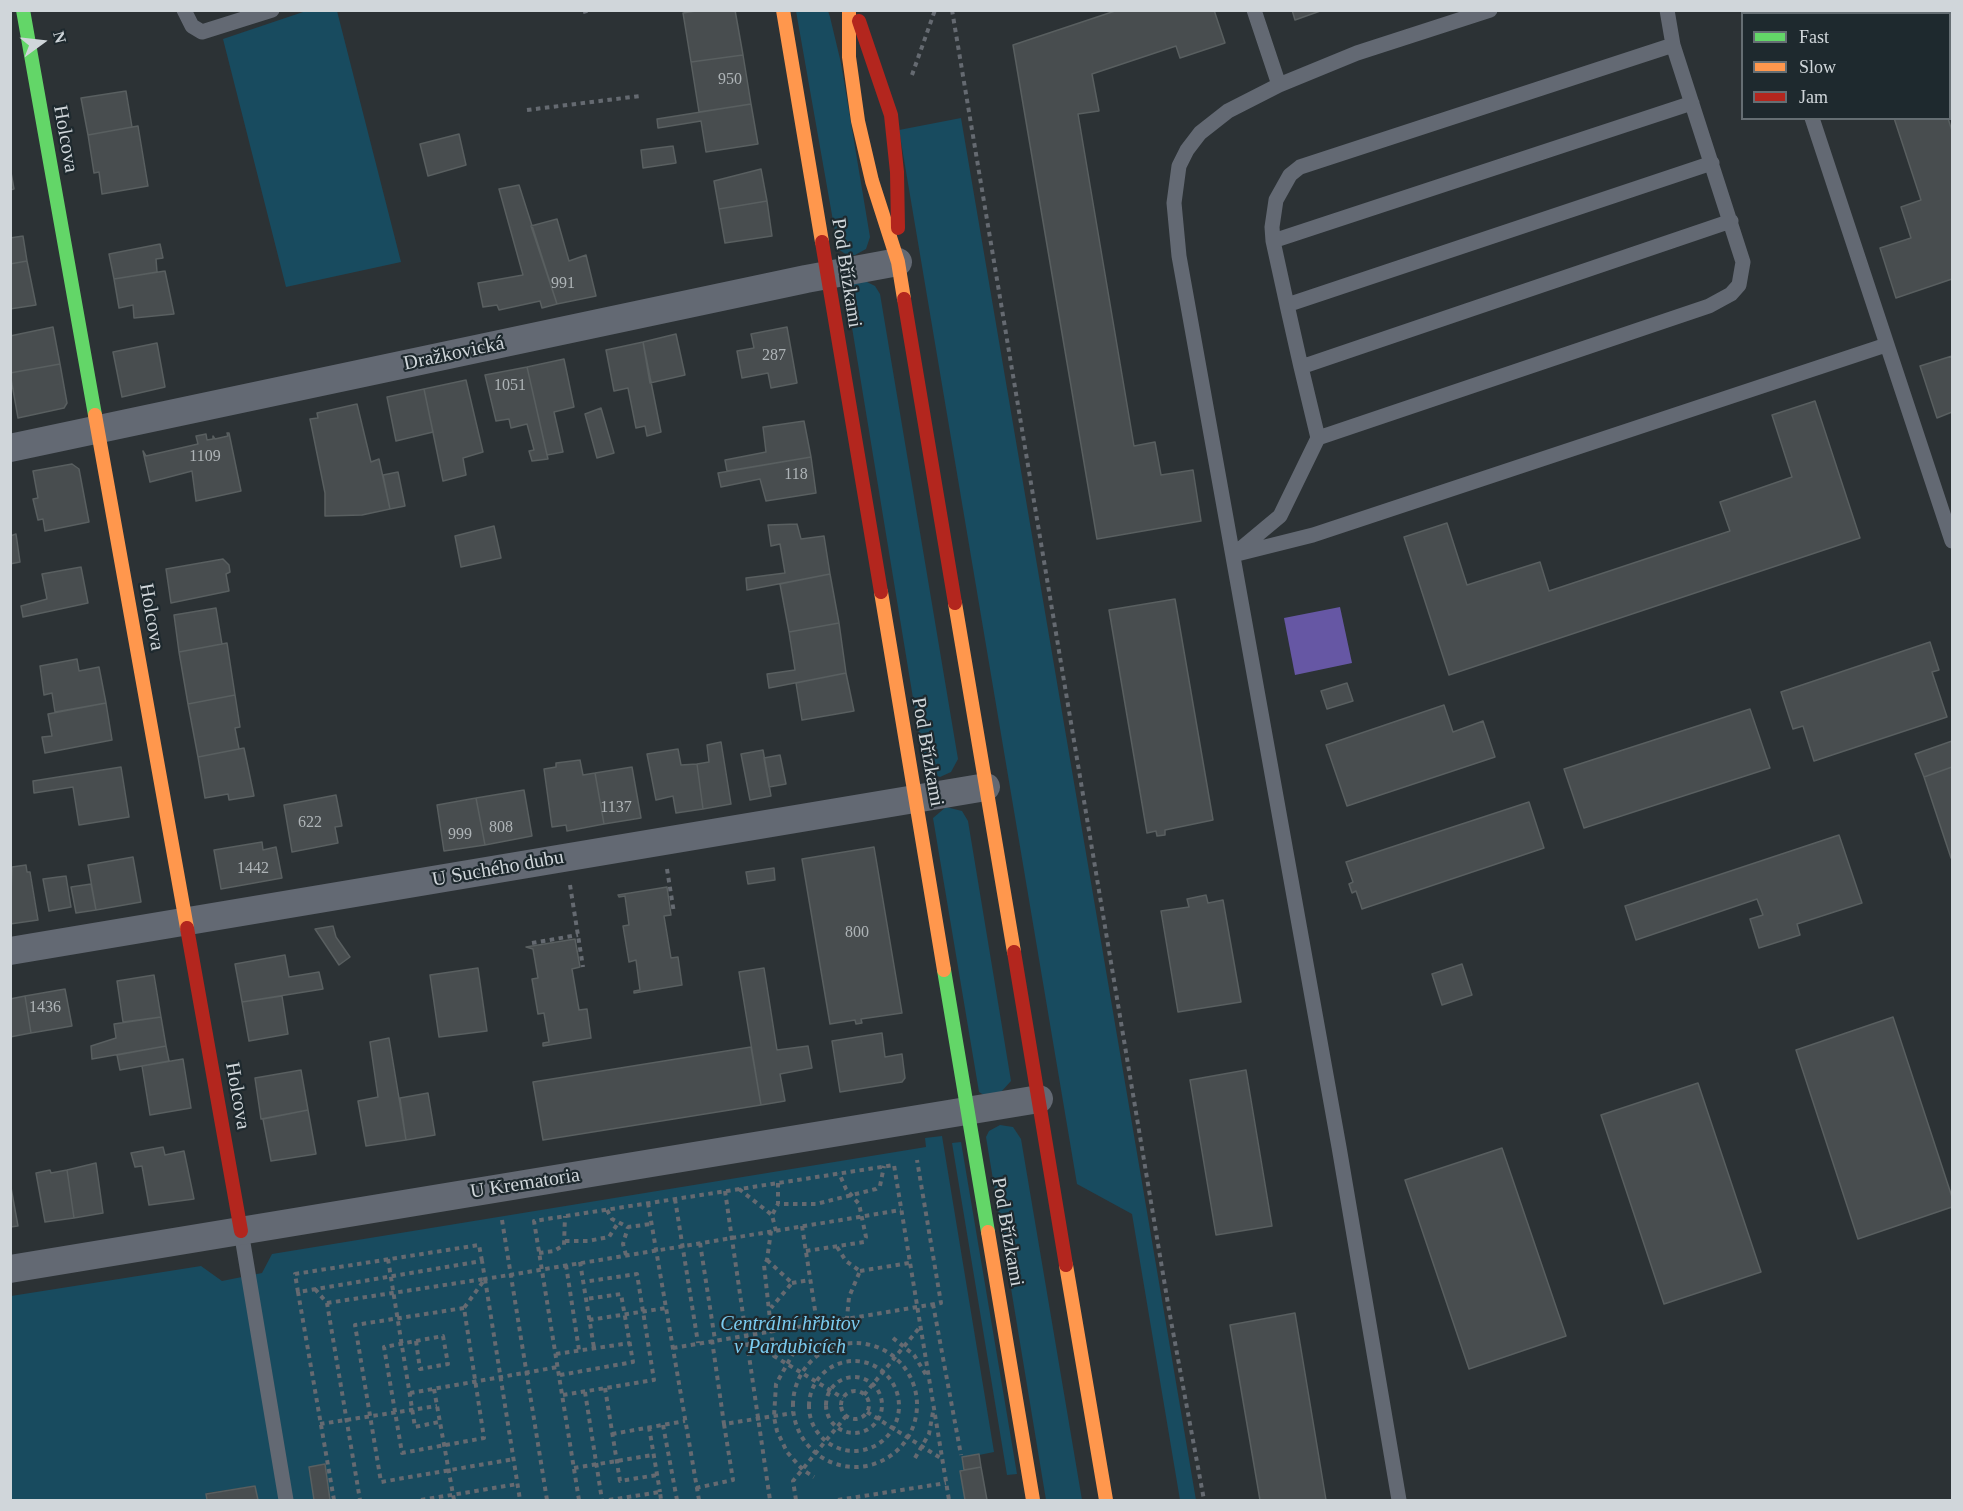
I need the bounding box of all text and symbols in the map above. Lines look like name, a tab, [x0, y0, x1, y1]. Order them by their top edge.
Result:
north arrow	[12, 12, 72, 72]
legend	[1741, 12, 1951, 120]
text: Fast	[1799, 27, 1829, 47]
text: N	[50, 29, 70, 45]
text: Slow	[1799, 57, 1836, 77]
house number: 950	[718, 70, 742, 90]
text: Jam	[1799, 87, 1828, 107]
street label: Holcova	[47, 104, 83, 174]
street label: Pod Břízkami	[826, 217, 866, 329]
house number: 991	[551, 274, 575, 294]
street label: Dražkovická	[402, 332, 506, 376]
house number: 287	[762, 346, 786, 366]
house number: 1051	[494, 376, 526, 396]
house number: 1109	[189, 447, 221, 467]
house number: 118	[784, 465, 808, 485]
street label: Holcova	[133, 582, 169, 652]
street label: Pod Břízkami	[906, 695, 948, 809]
house number: 1137	[600, 798, 632, 818]
house number: 622	[298, 813, 322, 833]
house number: 808	[489, 818, 513, 838]
house number: 999	[448, 825, 472, 845]
street label: U Suchého dubu	[430, 846, 566, 892]
house number: 1442	[237, 859, 269, 879]
house number: 800	[845, 923, 869, 943]
house number: 1436	[29, 998, 61, 1018]
street label: Holcova	[219, 1061, 255, 1131]
street label: U Krematoria	[469, 1164, 581, 1204]
street label: Pod Břízkami	[986, 1175, 1028, 1289]
park label: Centrální hřbitov v Pardubicích	[720, 1313, 860, 1360]

